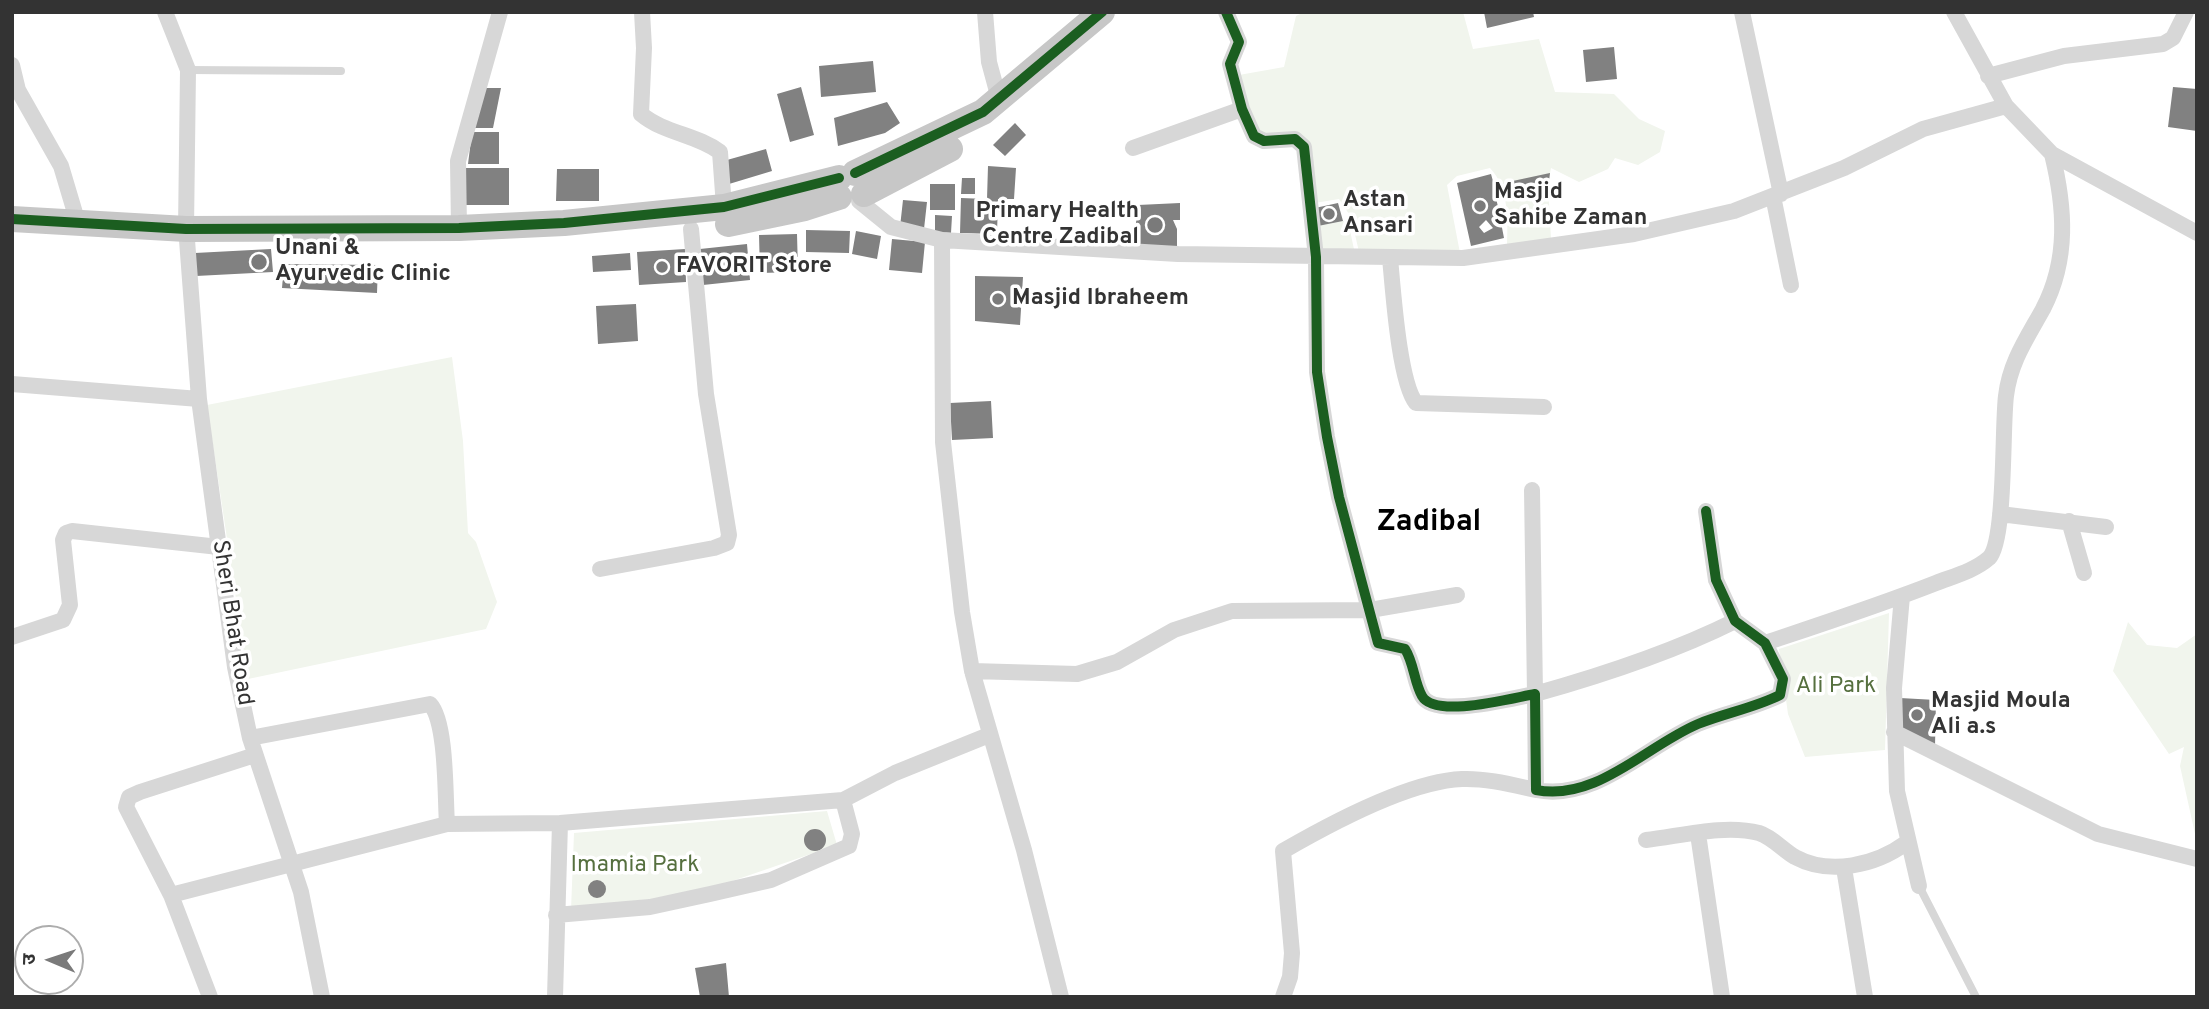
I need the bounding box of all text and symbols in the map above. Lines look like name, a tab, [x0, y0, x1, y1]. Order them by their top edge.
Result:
place label: Masjid Sahibe Zaman	[1494, 179, 1647, 233]
place label: Astan Ansari	[1343, 187, 1413, 241]
place label: Primary Health Centre Zadibal	[976, 198, 1139, 252]
marker: Masjid Sahibe Zaman	[1472, 198, 1488, 214]
marker: Astan Ansari	[1321, 206, 1337, 222]
marker: Primary Health Centre Zadibal	[1145, 215, 1165, 235]
place label: Unani & Ayurvedic Clinic	[275, 235, 451, 289]
marker: Unani & Ayurvedic Clinic	[249, 252, 269, 272]
place label: FAVORIT Store	[676, 253, 832, 281]
marker: FAVORIT Store	[654, 259, 670, 275]
place label: Masjid Ibraheem	[1012, 285, 1189, 313]
marker: Masjid Ibraheem	[990, 291, 1006, 307]
district label: Zadibal	[1377, 506, 1481, 542]
street label: Sheri Bhat Road	[204, 538, 258, 708]
park label: Ali Park	[1796, 673, 1876, 701]
place label: Masjid Moula Ali a.s	[1931, 688, 2071, 742]
marker: Masjid Moula Ali a.s	[1909, 707, 1925, 723]
park label: Imamia Park	[571, 852, 699, 880]
north arrow	[14, 925, 84, 995]
text: उ	[18, 953, 42, 965]

